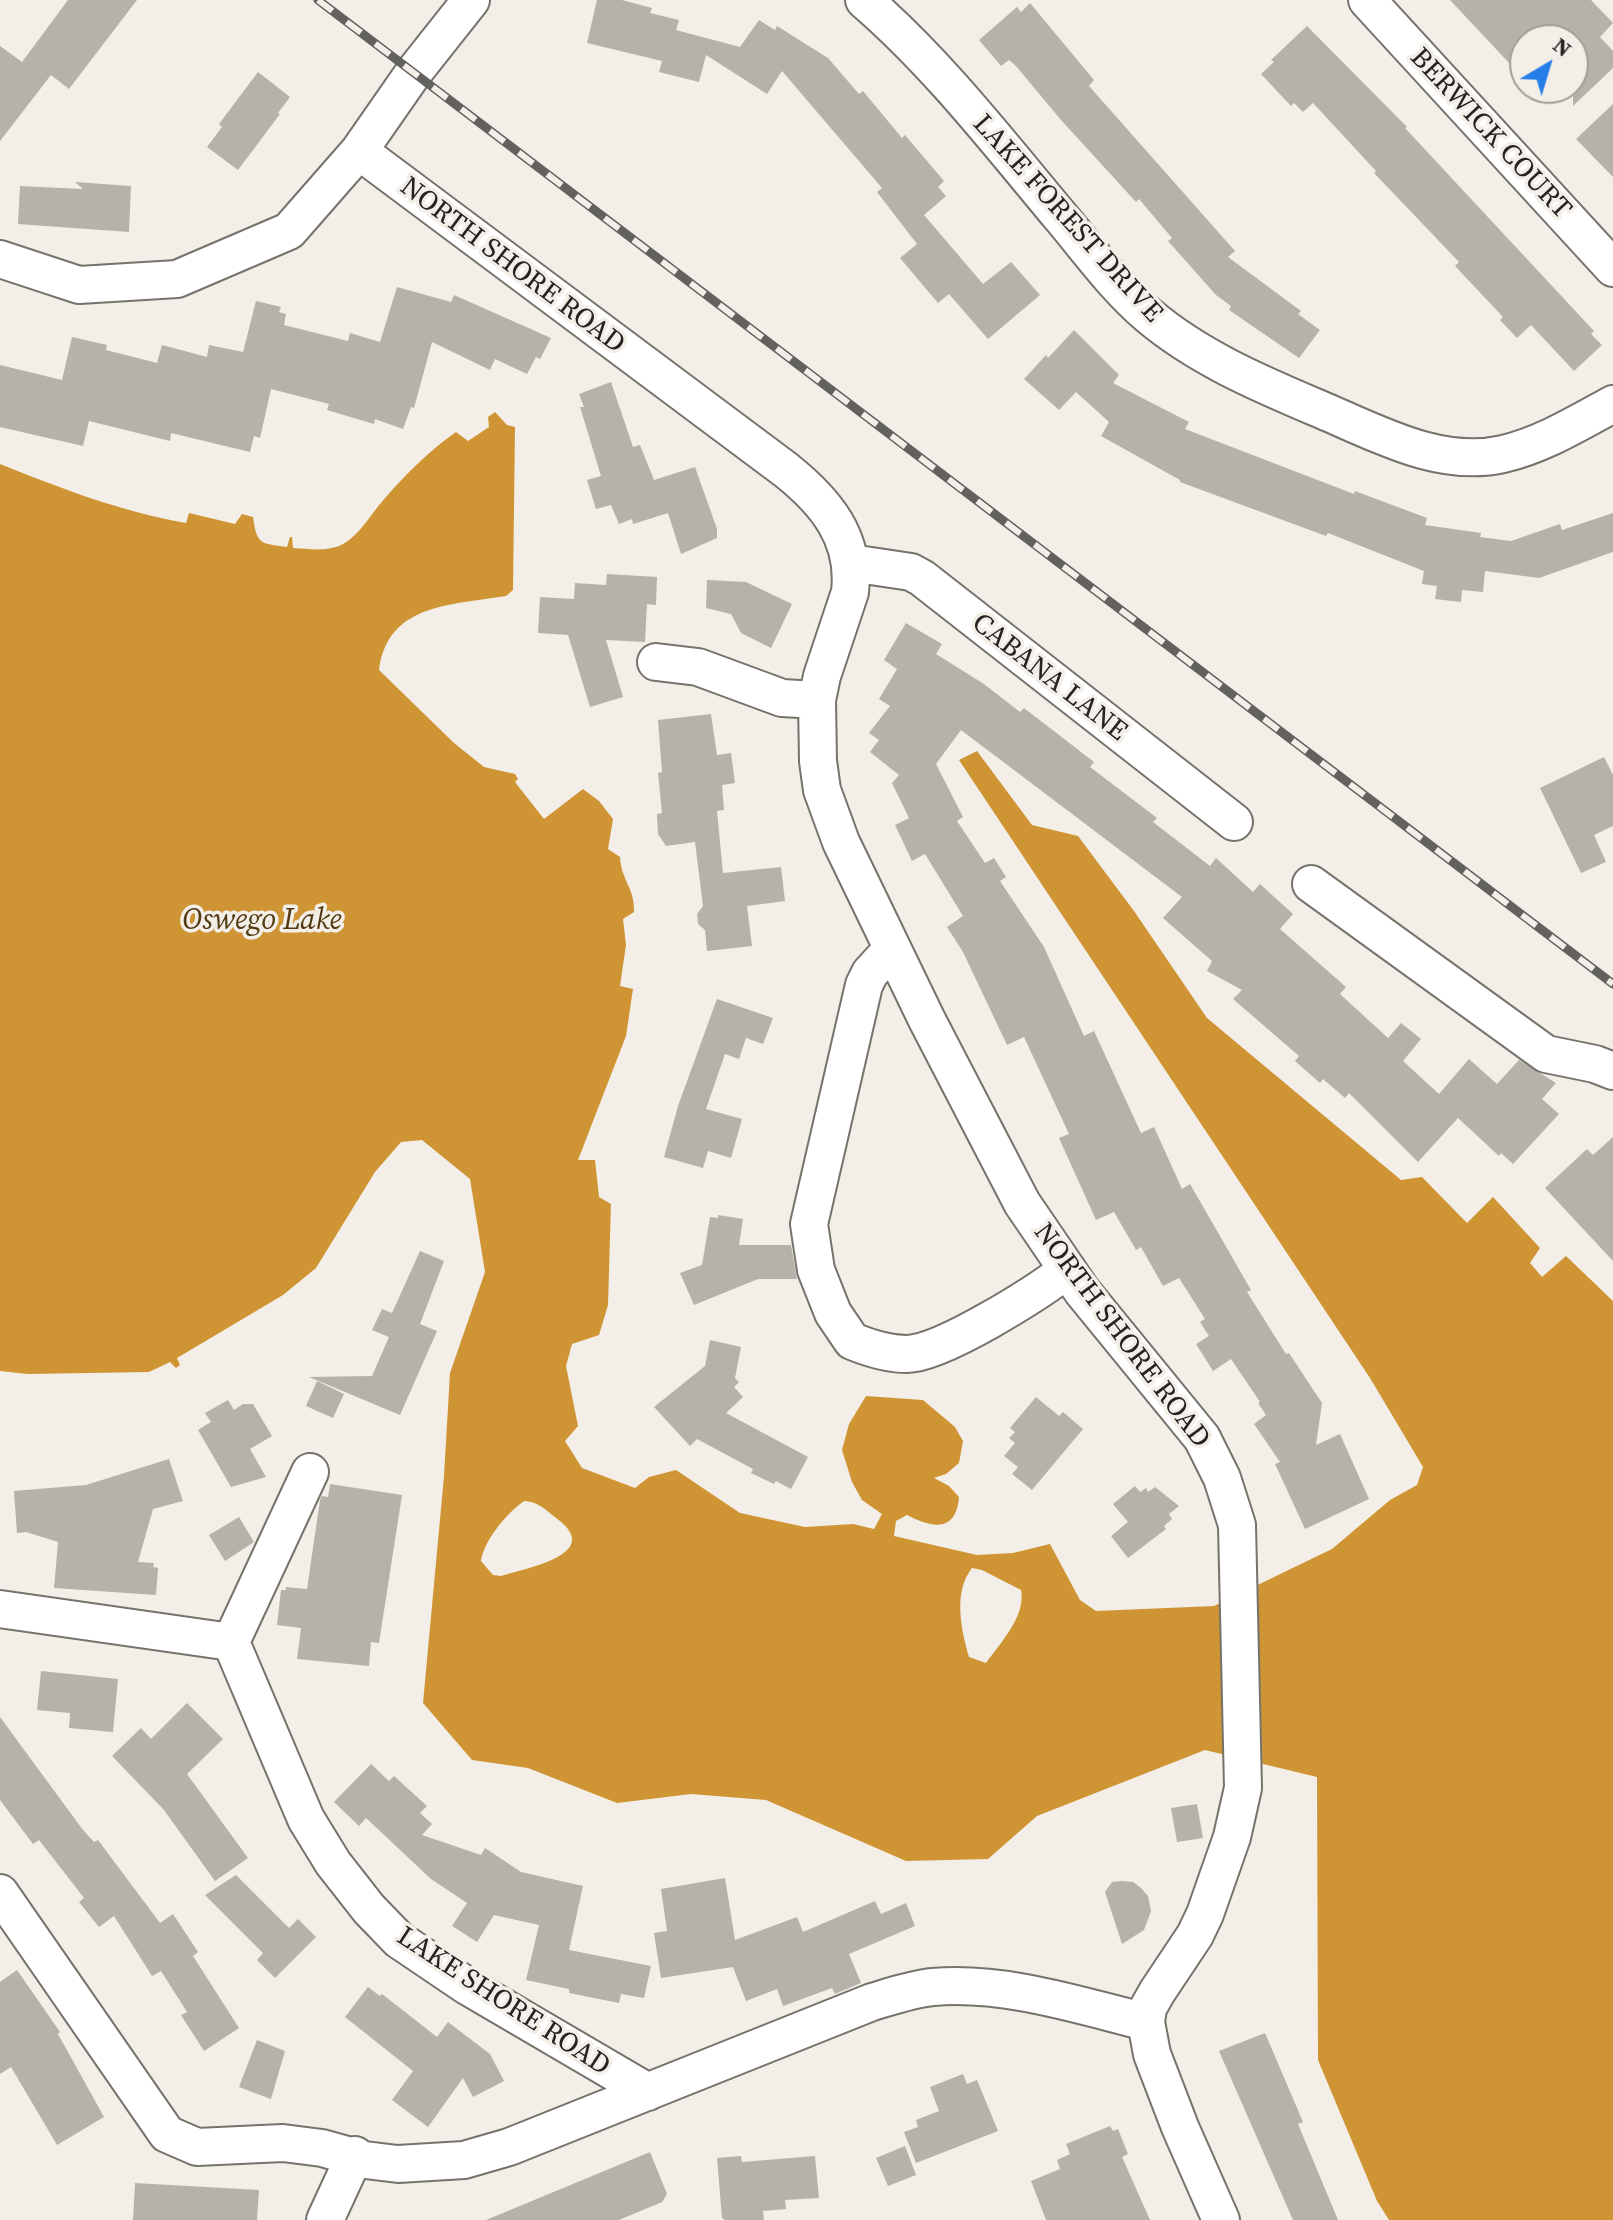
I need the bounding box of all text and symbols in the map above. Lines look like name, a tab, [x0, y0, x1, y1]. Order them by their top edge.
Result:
north arrow	[1509, 24, 1589, 104]
text: N	[1547, 30, 1578, 63]
street label: BERWICK COURT	[1402, 42, 1578, 226]
street label: LAKE FOREST DRIVE	[965, 108, 1169, 330]
street label: NORTH SHORE ROAD	[393, 171, 631, 361]
street label: CABANA LANE	[965, 607, 1133, 749]
water label: Oswego Lake	[182, 903, 342, 939]
street label: NORTH SHORE ROAD	[1026, 1217, 1216, 1455]
street label: LAKE SHORE ROAD	[390, 1920, 616, 2084]

